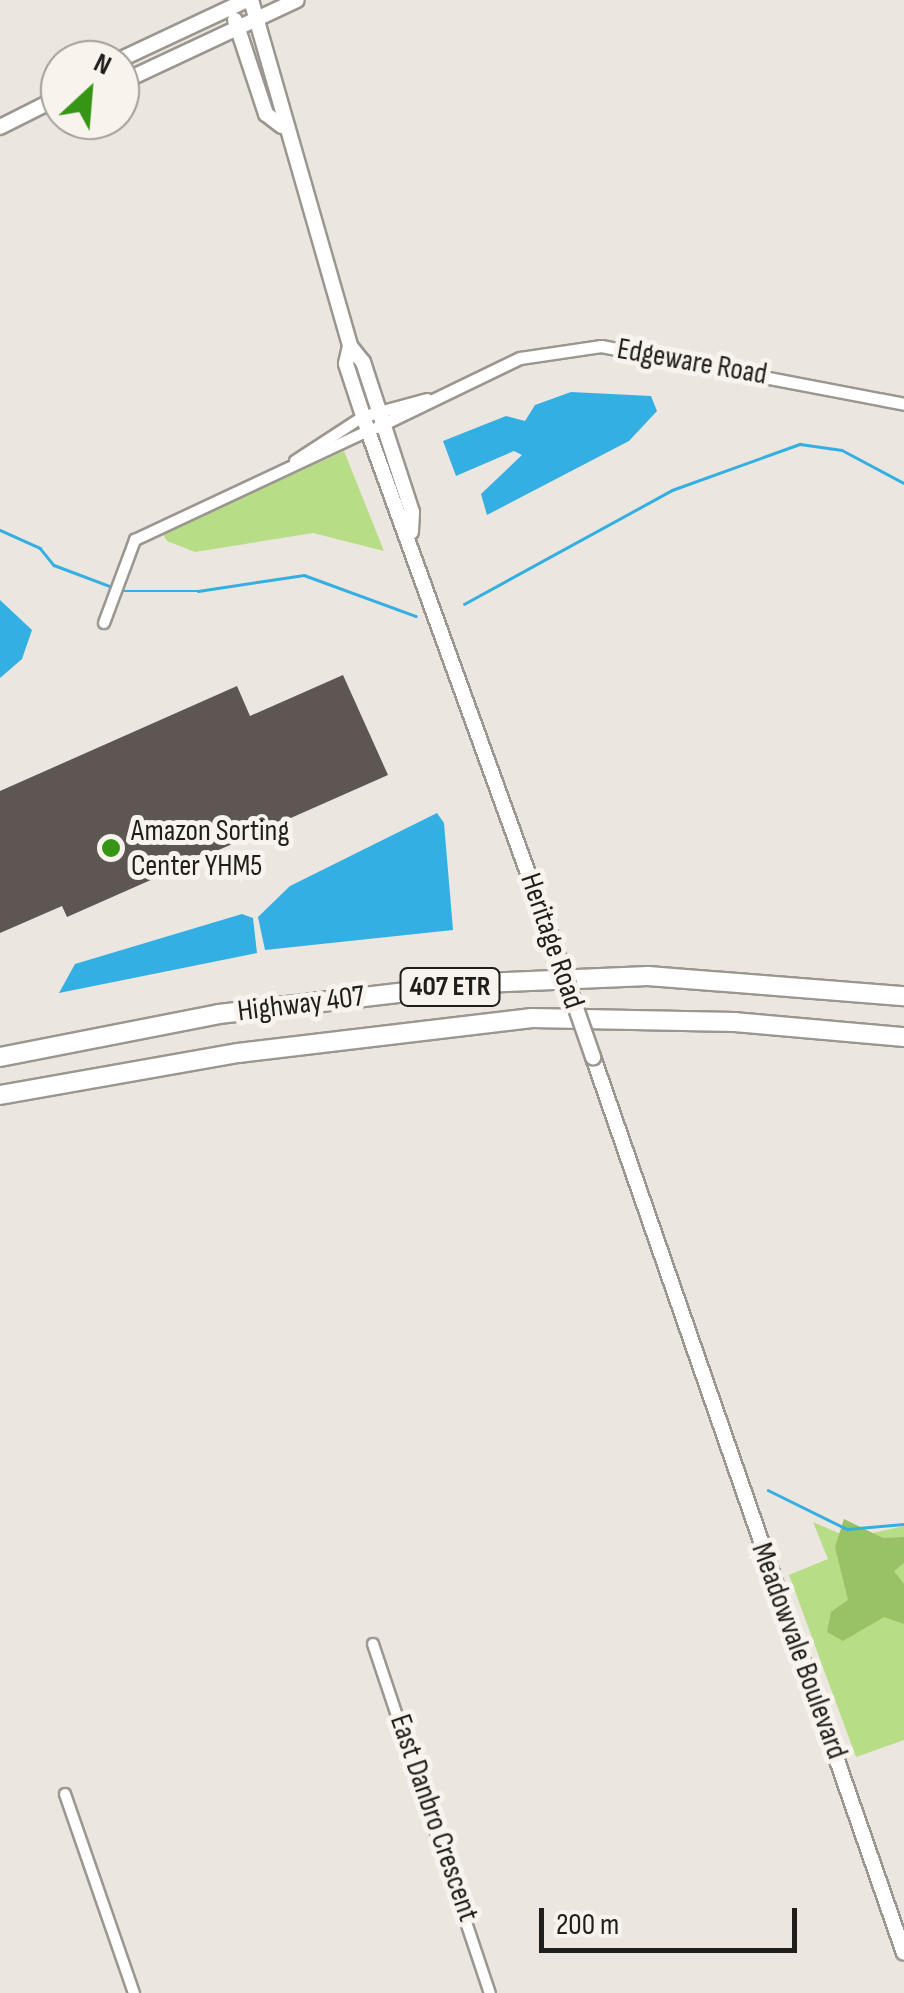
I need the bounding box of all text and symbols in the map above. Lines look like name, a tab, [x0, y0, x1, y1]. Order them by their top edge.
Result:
north arrow	[40, 40, 140, 140]
text: N	[89, 46, 116, 82]
street label: Edgeware Road	[614, 331, 770, 393]
place label: Amazon Sorting Center YHM5	[131, 813, 289, 884]
marker: Amazon Sorting Center YHM5	[100, 837, 122, 859]
street label: Heritage Road	[512, 869, 592, 1013]
road number: 407 ETR	[398, 964, 502, 1010]
street label: Highway 407	[235, 978, 367, 1030]
street label: Meadowvale Boulevard	[743, 1538, 855, 1764]
street label: East Danbro Crescent	[382, 1710, 486, 1926]
scale bar	[544, 1888, 802, 1950]
text: 200 m	[556, 1907, 619, 1943]

